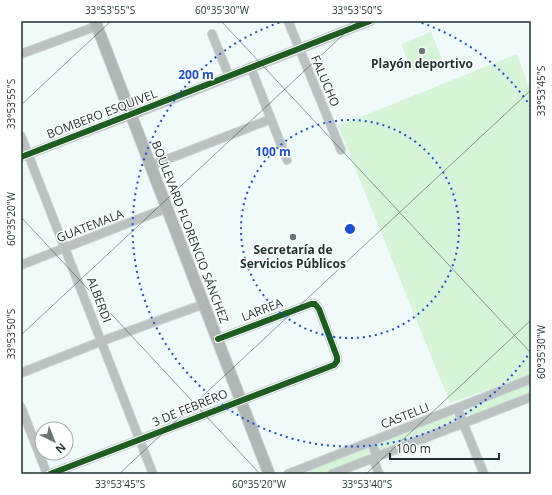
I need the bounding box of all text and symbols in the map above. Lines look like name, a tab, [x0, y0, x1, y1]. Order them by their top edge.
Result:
text: 33°53'55"S	[85, 3, 135, 17]
text: 60°35'30"W	[195, 3, 250, 17]
text: 33°53'50"S	[332, 3, 382, 17]
marker: Playón deportivo	[417, 46, 427, 56]
street label: FALUCHO	[307, 52, 344, 109]
place label: Playón deportivo	[371, 55, 473, 72]
text: 200 m	[178, 66, 214, 83]
text: 33°53'45"S	[534, 66, 548, 116]
text: 33°53'55"S	[4, 79, 18, 129]
street label: BOMBERO ESQUIVEL	[44, 85, 159, 142]
street label: BOULEVARD FLORENCIO SÁNCHEZ	[148, 138, 233, 326]
text: 100 m	[255, 143, 291, 160]
text: 60°35'20"W	[4, 191, 18, 246]
street label: GUATEMALA	[54, 205, 126, 246]
centre of rings	[343, 222, 357, 236]
marker: Secretaría de Servicios Públicos	[288, 232, 298, 242]
place label: Secretaría de Servicios Públicos	[240, 241, 346, 272]
street label: ALBERDI	[83, 274, 116, 325]
street label: LARREA	[239, 294, 285, 325]
text: 33°53'50"S	[4, 309, 18, 359]
text: 60°35'30"W	[534, 324, 548, 379]
street label: 3 DE FEBRERO	[150, 385, 230, 430]
street label: CASTELLI	[378, 398, 432, 433]
north arrow	[34, 421, 74, 461]
scale bar	[390, 435, 499, 461]
text: N	[53, 440, 70, 457]
text: 100 m	[396, 440, 431, 457]
text: 33°53'45"S	[95, 477, 145, 491]
text: 60°35'20"W	[232, 477, 287, 491]
text: 33°53'40"S	[342, 477, 392, 491]

